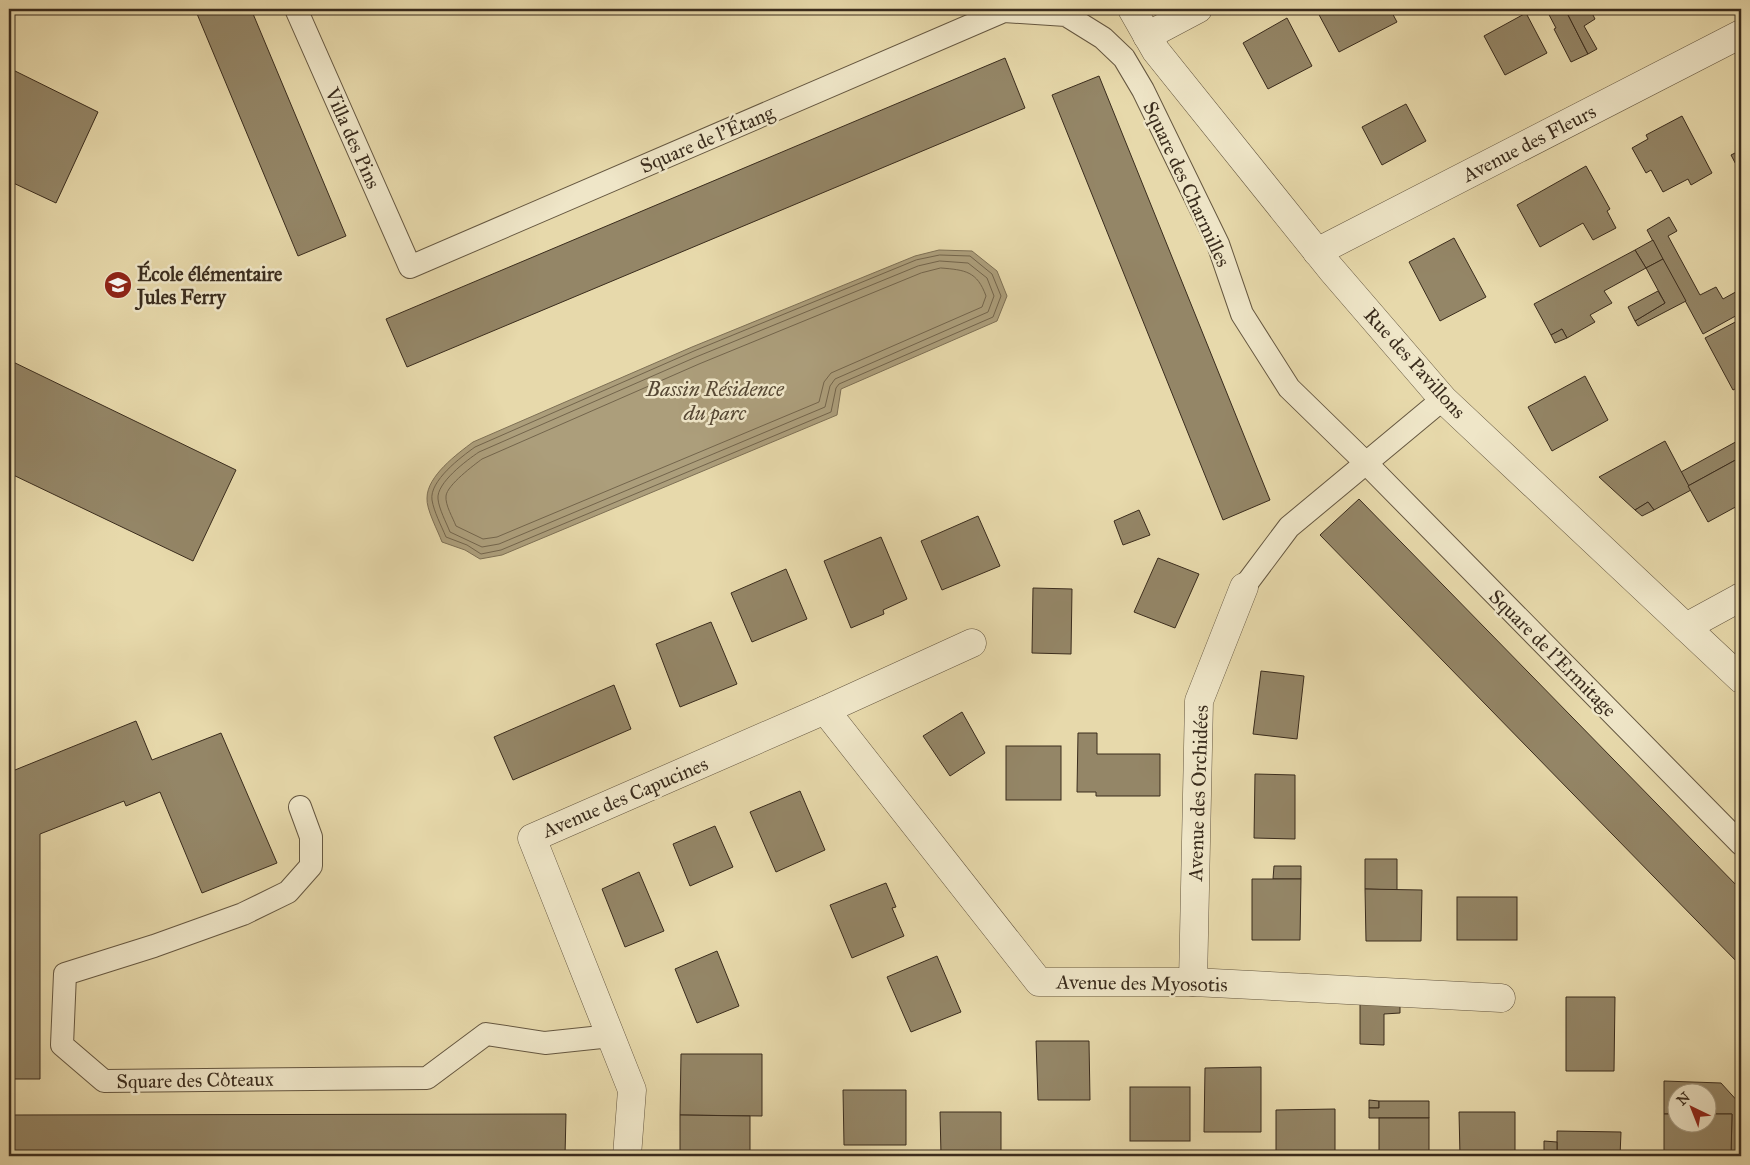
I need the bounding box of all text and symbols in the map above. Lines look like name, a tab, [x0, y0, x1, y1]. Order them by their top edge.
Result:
street label: Villa des Pins	[320, 83, 386, 192]
street label: Square de l'Étang	[636, 98, 779, 179]
street label: Square des Charmilles	[1137, 98, 1236, 271]
street label: Avenue des Fleurs	[1457, 99, 1600, 187]
place label: École élémentaire Jules Ferry	[134, 260, 283, 311]
school or university icon: École élémentaire Jules Ferry	[103, 270, 133, 300]
street label: Rue des Pavillons	[1359, 303, 1471, 423]
water label: Bassin Résidence du parc	[645, 376, 785, 426]
street label: Square de l'Ermitage	[1484, 584, 1622, 722]
street label: Avenue des Orchidées	[1183, 705, 1213, 882]
street label: Avenue des Capucines	[538, 751, 711, 843]
street label: Avenue des Myosotis	[1055, 969, 1228, 996]
street label: Square des Côteaux	[116, 1067, 274, 1094]
north arrow	[1668, 1082, 1718, 1132]
text: N	[1673, 1089, 1694, 1109]

